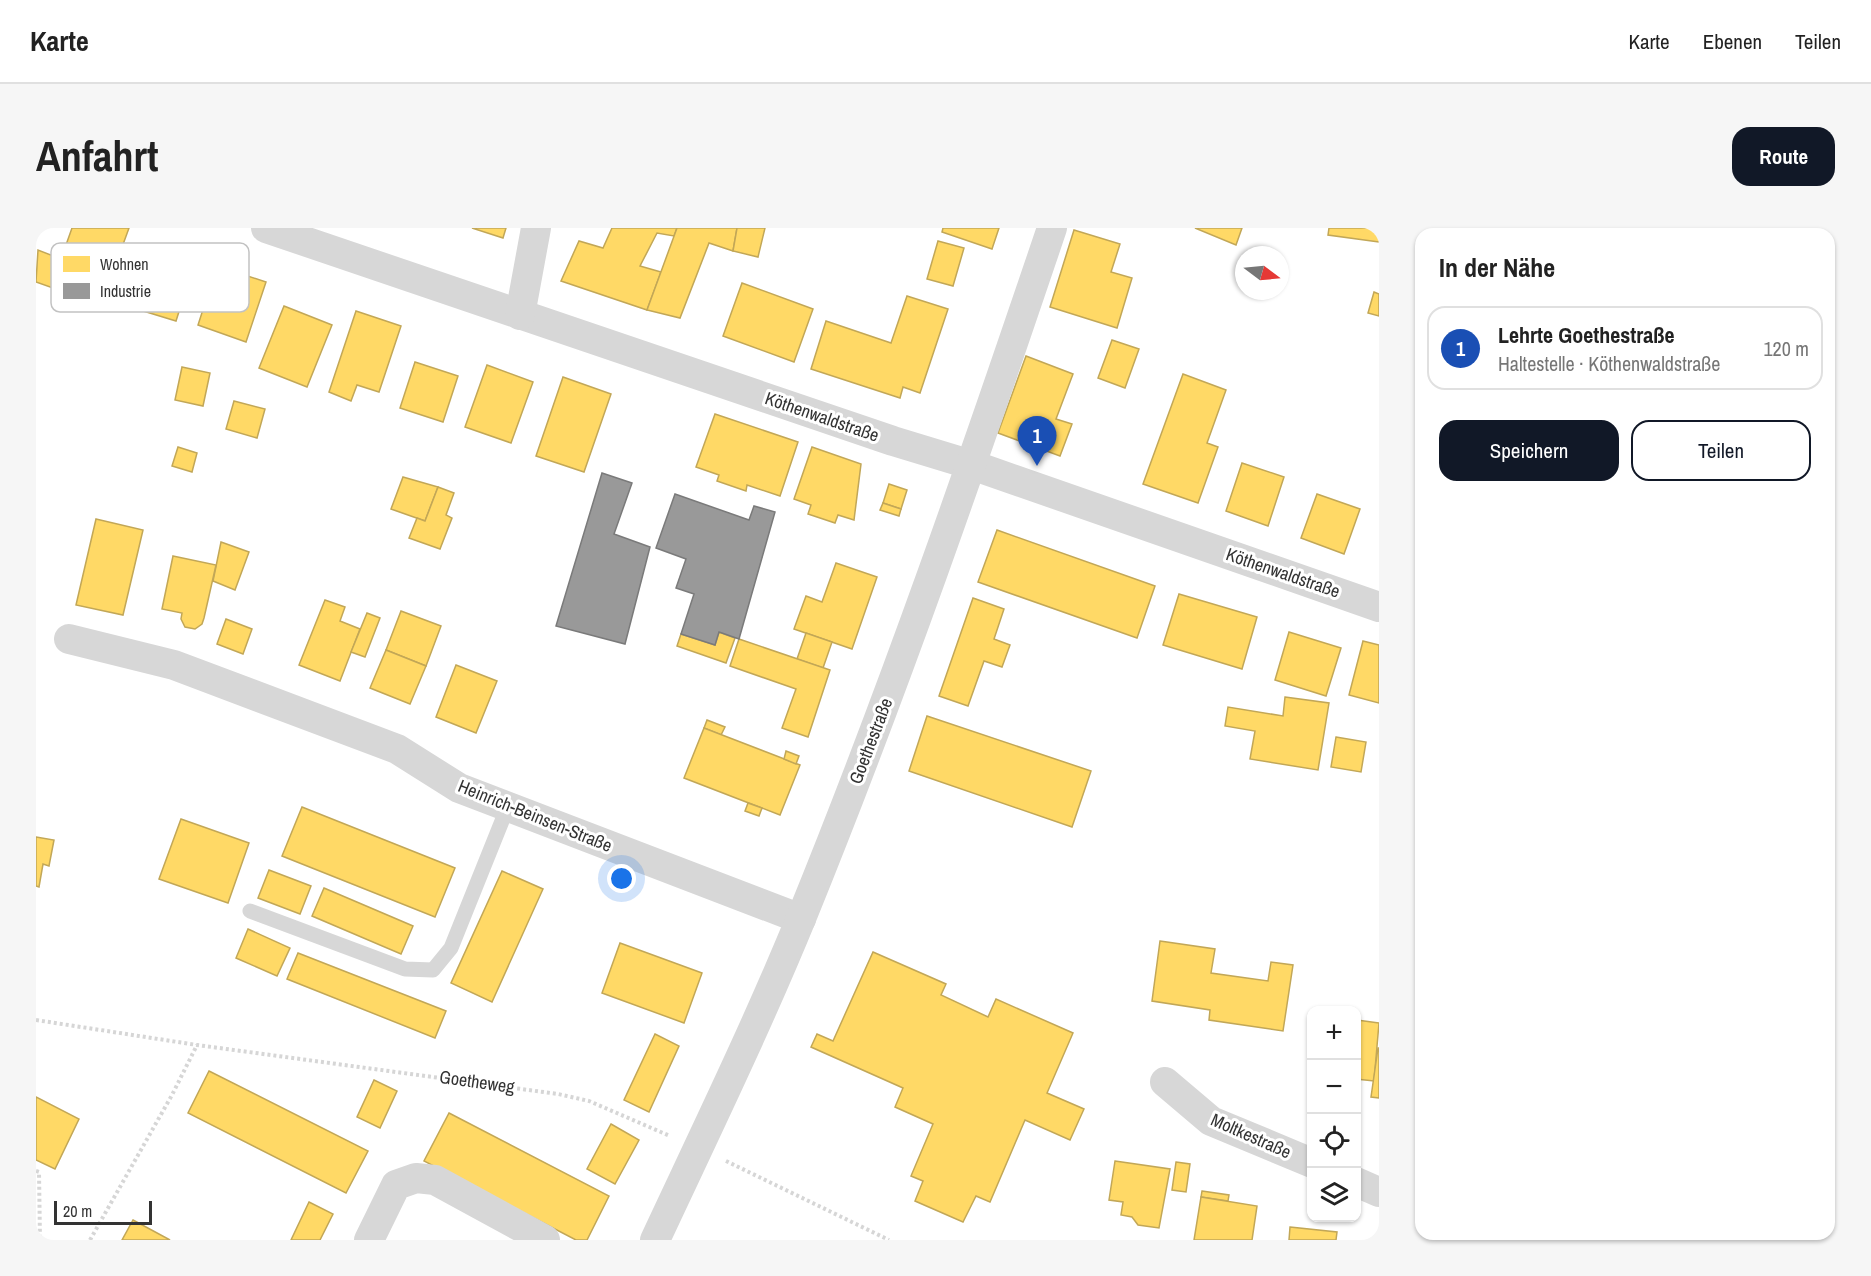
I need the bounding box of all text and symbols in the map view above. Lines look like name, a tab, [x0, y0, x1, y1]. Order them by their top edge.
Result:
text: Karte	[30, 22, 89, 60]
text: Karte	[1629, 27, 1670, 56]
text: Ebenen	[1703, 27, 1762, 56]
text: Teilen	[1795, 27, 1841, 56]
button: Route	[1732, 127, 1835, 186]
text: Anfahrt	[36, 128, 158, 184]
legend	[51, 243, 249, 312]
north arrow	[1235, 246, 1289, 300]
text: In der Nähe	[1439, 250, 1555, 285]
text: Wohnen	[100, 253, 149, 275]
text: Industrie	[100, 280, 151, 302]
text: Lehrte Goethestraße	[1498, 320, 1674, 350]
text: 1	[1456, 335, 1465, 362]
text: 120 m	[1763, 335, 1809, 362]
text: Haltestelle · Köthenwaldstraße	[1498, 350, 1720, 377]
street label: Köthenwaldstraße	[762, 385, 882, 448]
pin: 1	[1018, 416, 1056, 466]
button: Speichern	[1439, 420, 1619, 481]
button: Teilen	[1631, 420, 1811, 481]
street label: Köthenwaldstraße	[1223, 541, 1343, 604]
street label: Goethestraße	[843, 694, 898, 787]
street label: Heinrich-Beinsen-Straße	[454, 773, 616, 858]
your location	[607, 864, 636, 893]
map controls	[1307, 1006, 1361, 1222]
button: +	[1307, 1006, 1361, 1060]
button: −	[1307, 1060, 1361, 1114]
street label: Goetheweg	[438, 1064, 517, 1099]
street label: Moltkestraße	[1207, 1107, 1295, 1164]
button: locate	[1307, 1114, 1361, 1168]
button: layers	[1307, 1168, 1361, 1222]
scale bar	[54, 1198, 152, 1226]
text: 20 m	[63, 1200, 92, 1222]

